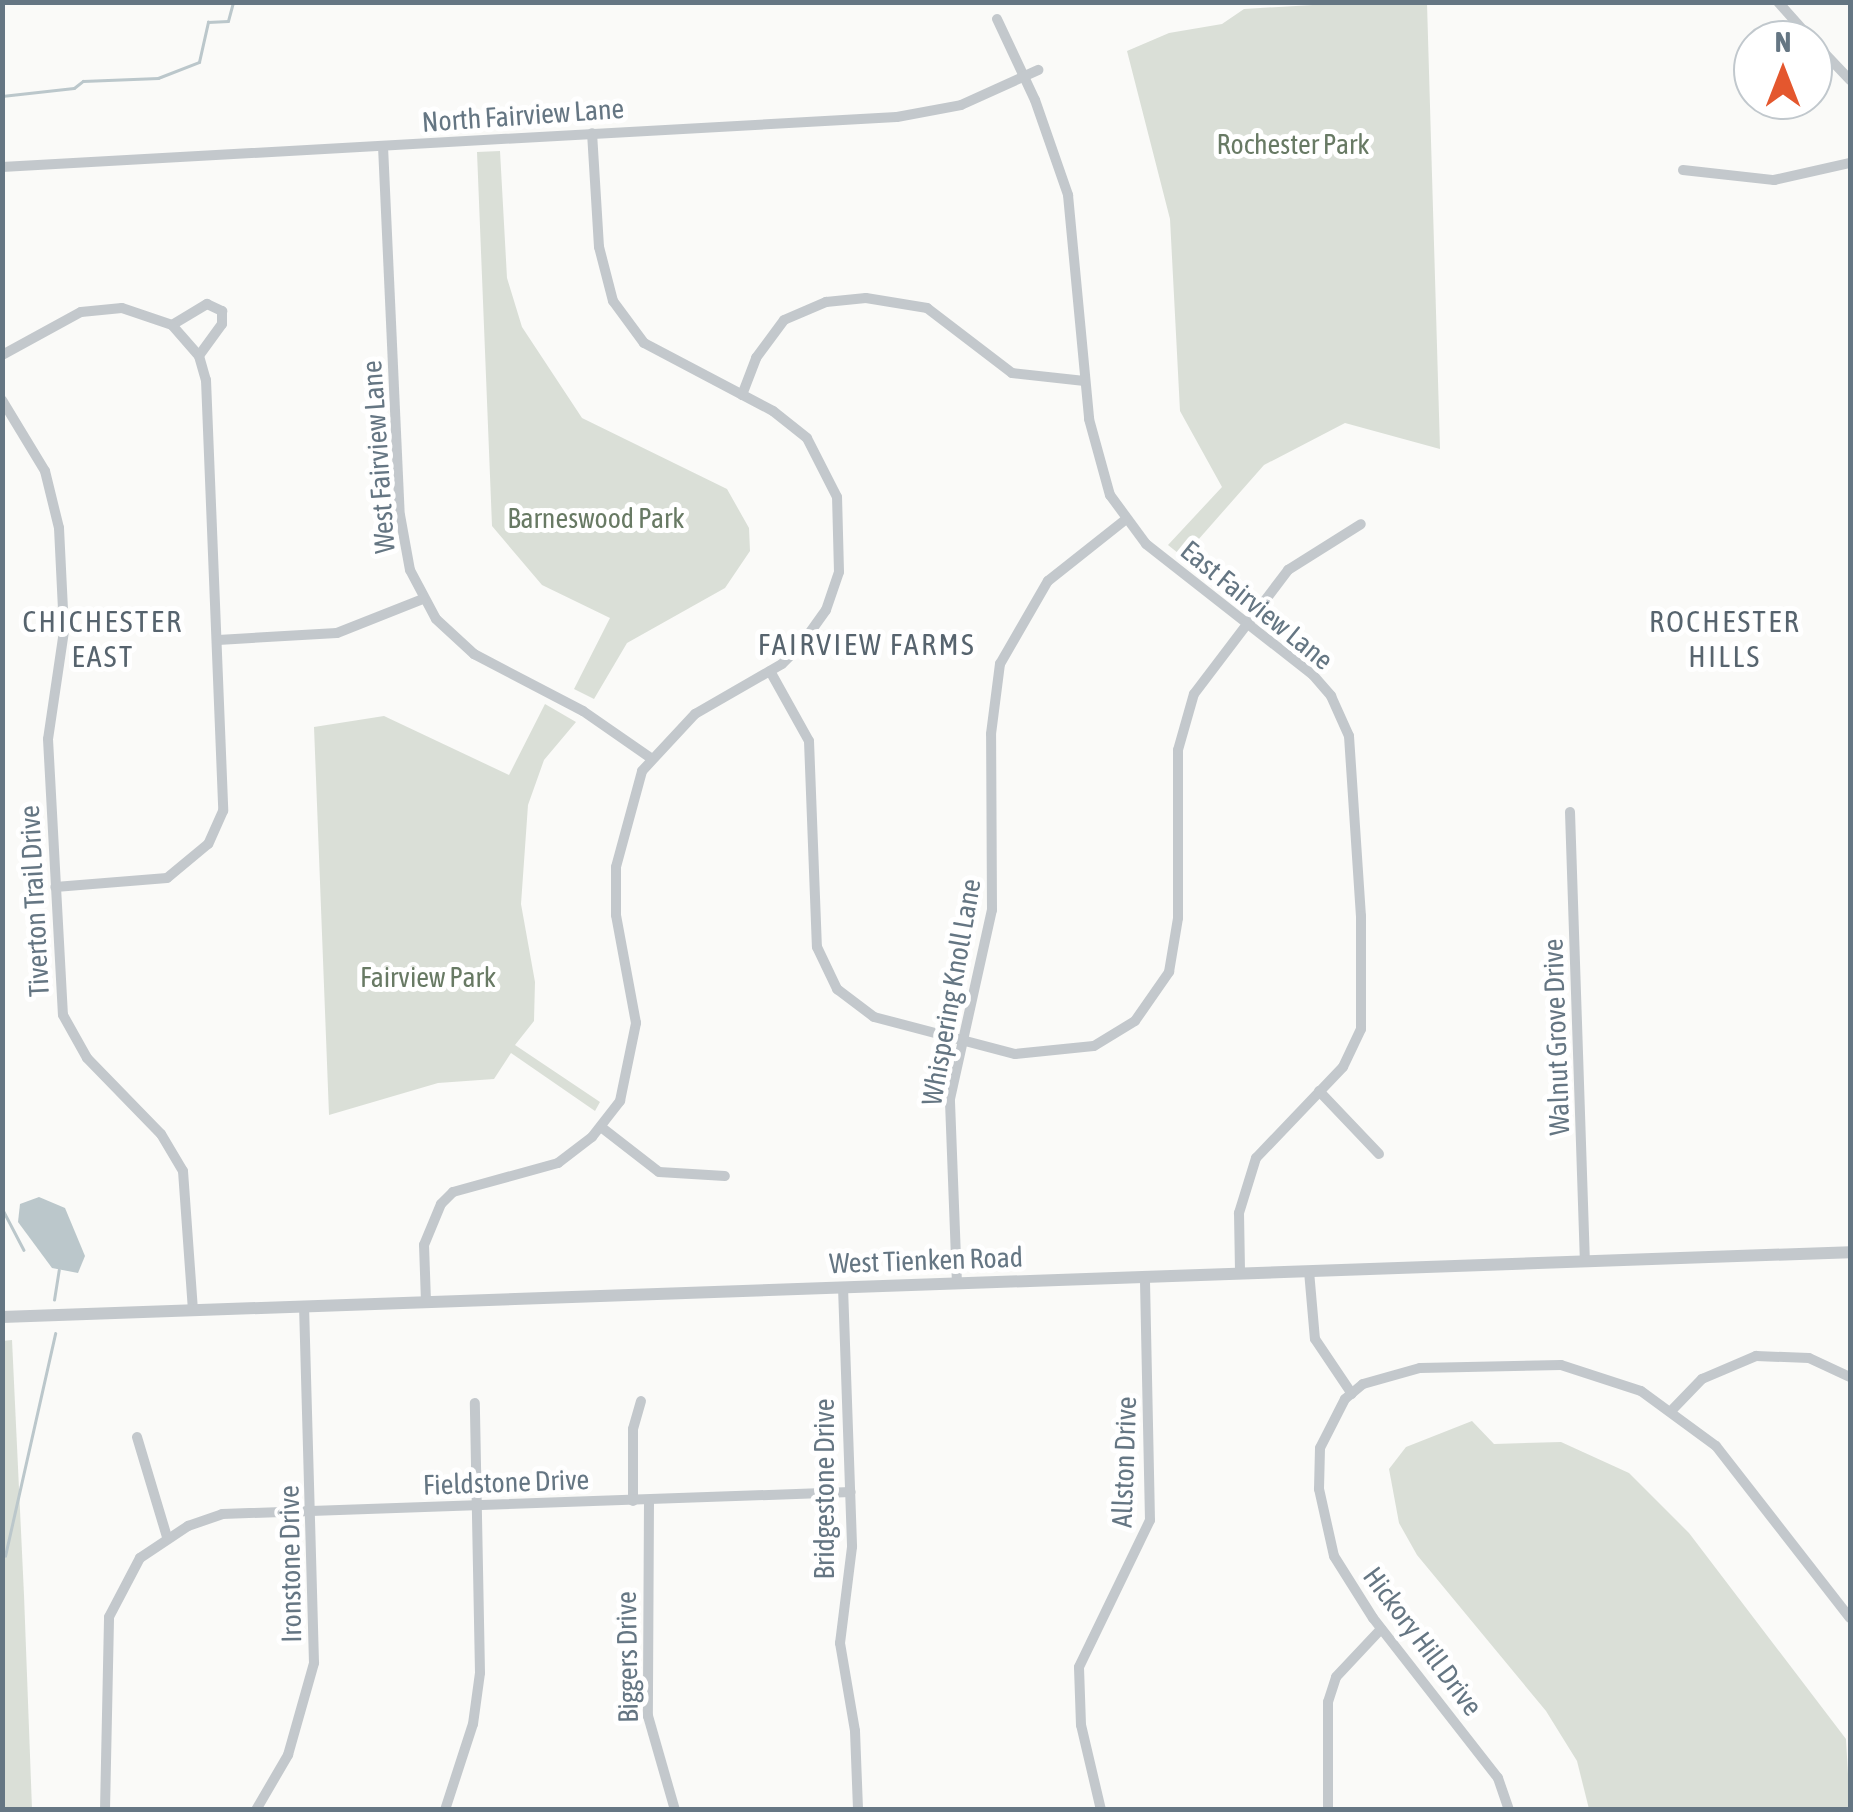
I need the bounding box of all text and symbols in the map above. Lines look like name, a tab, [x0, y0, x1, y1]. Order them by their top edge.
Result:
north arrow	[1733, 20, 1833, 120]
text: N	[1775, 26, 1791, 58]
street label: North Fairview Lane	[421, 91, 625, 139]
park label: Rochester Park	[1216, 127, 1370, 161]
street label: West Fairview Lane	[354, 359, 402, 555]
park label: Barneswood Park	[507, 501, 685, 535]
street label: East Fairview Lane	[1174, 533, 1340, 677]
district label: CHICHESTER EAST	[23, 603, 183, 674]
district label: ROCHESTER HILLS	[1649, 603, 1801, 674]
district label: FAIRVIEW FARMS	[758, 626, 976, 662]
street label: Tiverton Trail Drive	[12, 804, 56, 998]
street label: Whispering Knoll Lane	[915, 876, 987, 1108]
street label: Walnut Grove Drive	[1536, 938, 1576, 1136]
park label: Fairview Park	[360, 960, 496, 994]
street label: West Tienken Road	[829, 1240, 1023, 1280]
street label: Allston Drive	[1105, 1396, 1143, 1528]
street label: Bridgestone Drive	[807, 1399, 841, 1579]
street label: Fieldstone Drive	[422, 1462, 590, 1502]
street label: Ironstone Drive	[272, 1485, 308, 1643]
street label: Hickory Hill Drive	[1356, 1560, 1490, 1722]
street label: Biggers Drive	[609, 1591, 645, 1723]

